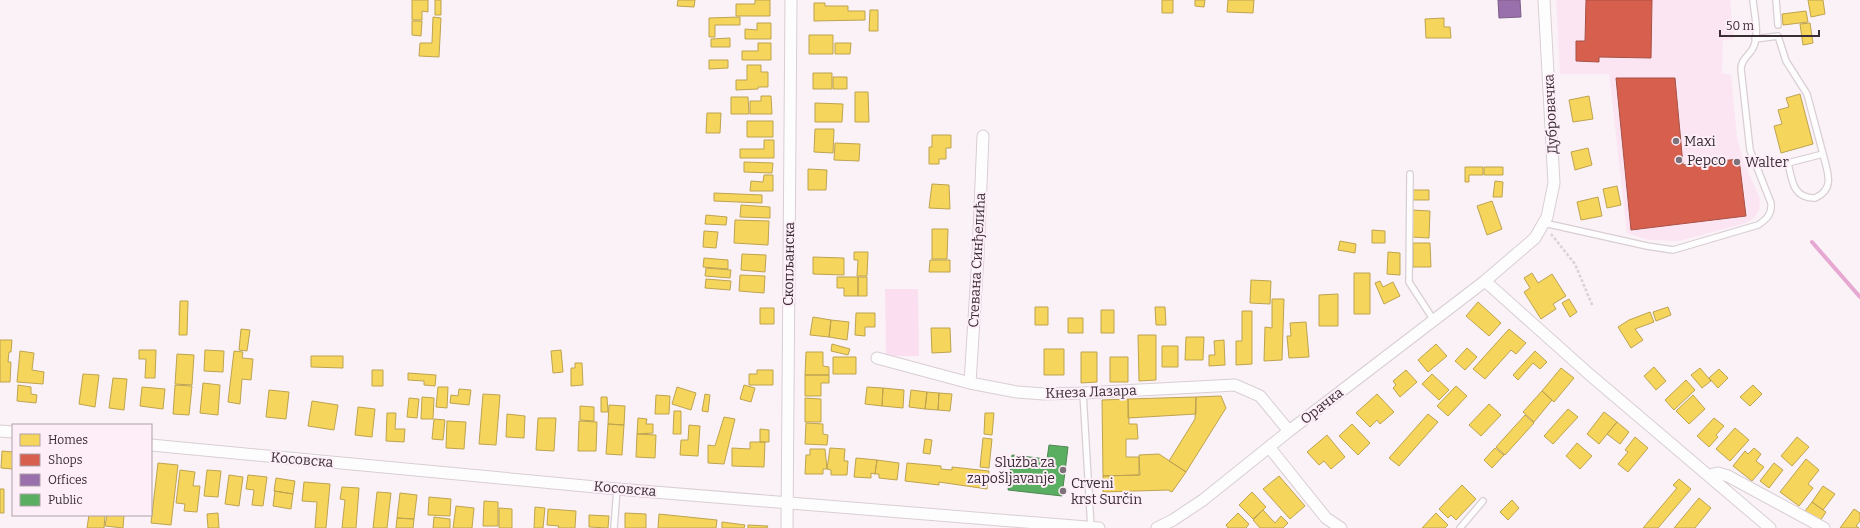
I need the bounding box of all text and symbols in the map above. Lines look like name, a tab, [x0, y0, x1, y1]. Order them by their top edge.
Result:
scale bar	[1720, 12, 1819, 38]
text: 50 m	[1726, 19, 1755, 33]
street label: Дубровачка	[1540, 73, 1562, 154]
place label: Maxi	[1684, 133, 1716, 150]
marker: Maxi	[1671, 136, 1681, 146]
place label: Pepco	[1687, 152, 1726, 169]
place label: Walter	[1745, 154, 1789, 171]
marker: Pepco	[1674, 155, 1684, 165]
marker: Walter	[1732, 157, 1742, 167]
street label: Стевана Синђелића	[965, 192, 989, 328]
street label: Скопљанска	[780, 222, 798, 306]
street label: Кнеза Лазара	[1045, 382, 1137, 402]
street label: Орачка	[1297, 384, 1347, 428]
legend	[12, 424, 152, 516]
text: Homes	[48, 433, 88, 447]
street label: Косовска	[270, 449, 334, 471]
text: Shops	[48, 453, 83, 467]
place label: Služba za zapošljavanje	[967, 454, 1055, 487]
marker: Služba za zapošljavanje	[1058, 465, 1068, 475]
text: Offices	[48, 473, 87, 487]
place label: Crveni krst Surčin	[1071, 475, 1142, 508]
street label: Косовска	[593, 478, 657, 500]
marker: Crveni krst Surčin	[1058, 486, 1068, 496]
text: Public	[48, 493, 83, 507]

